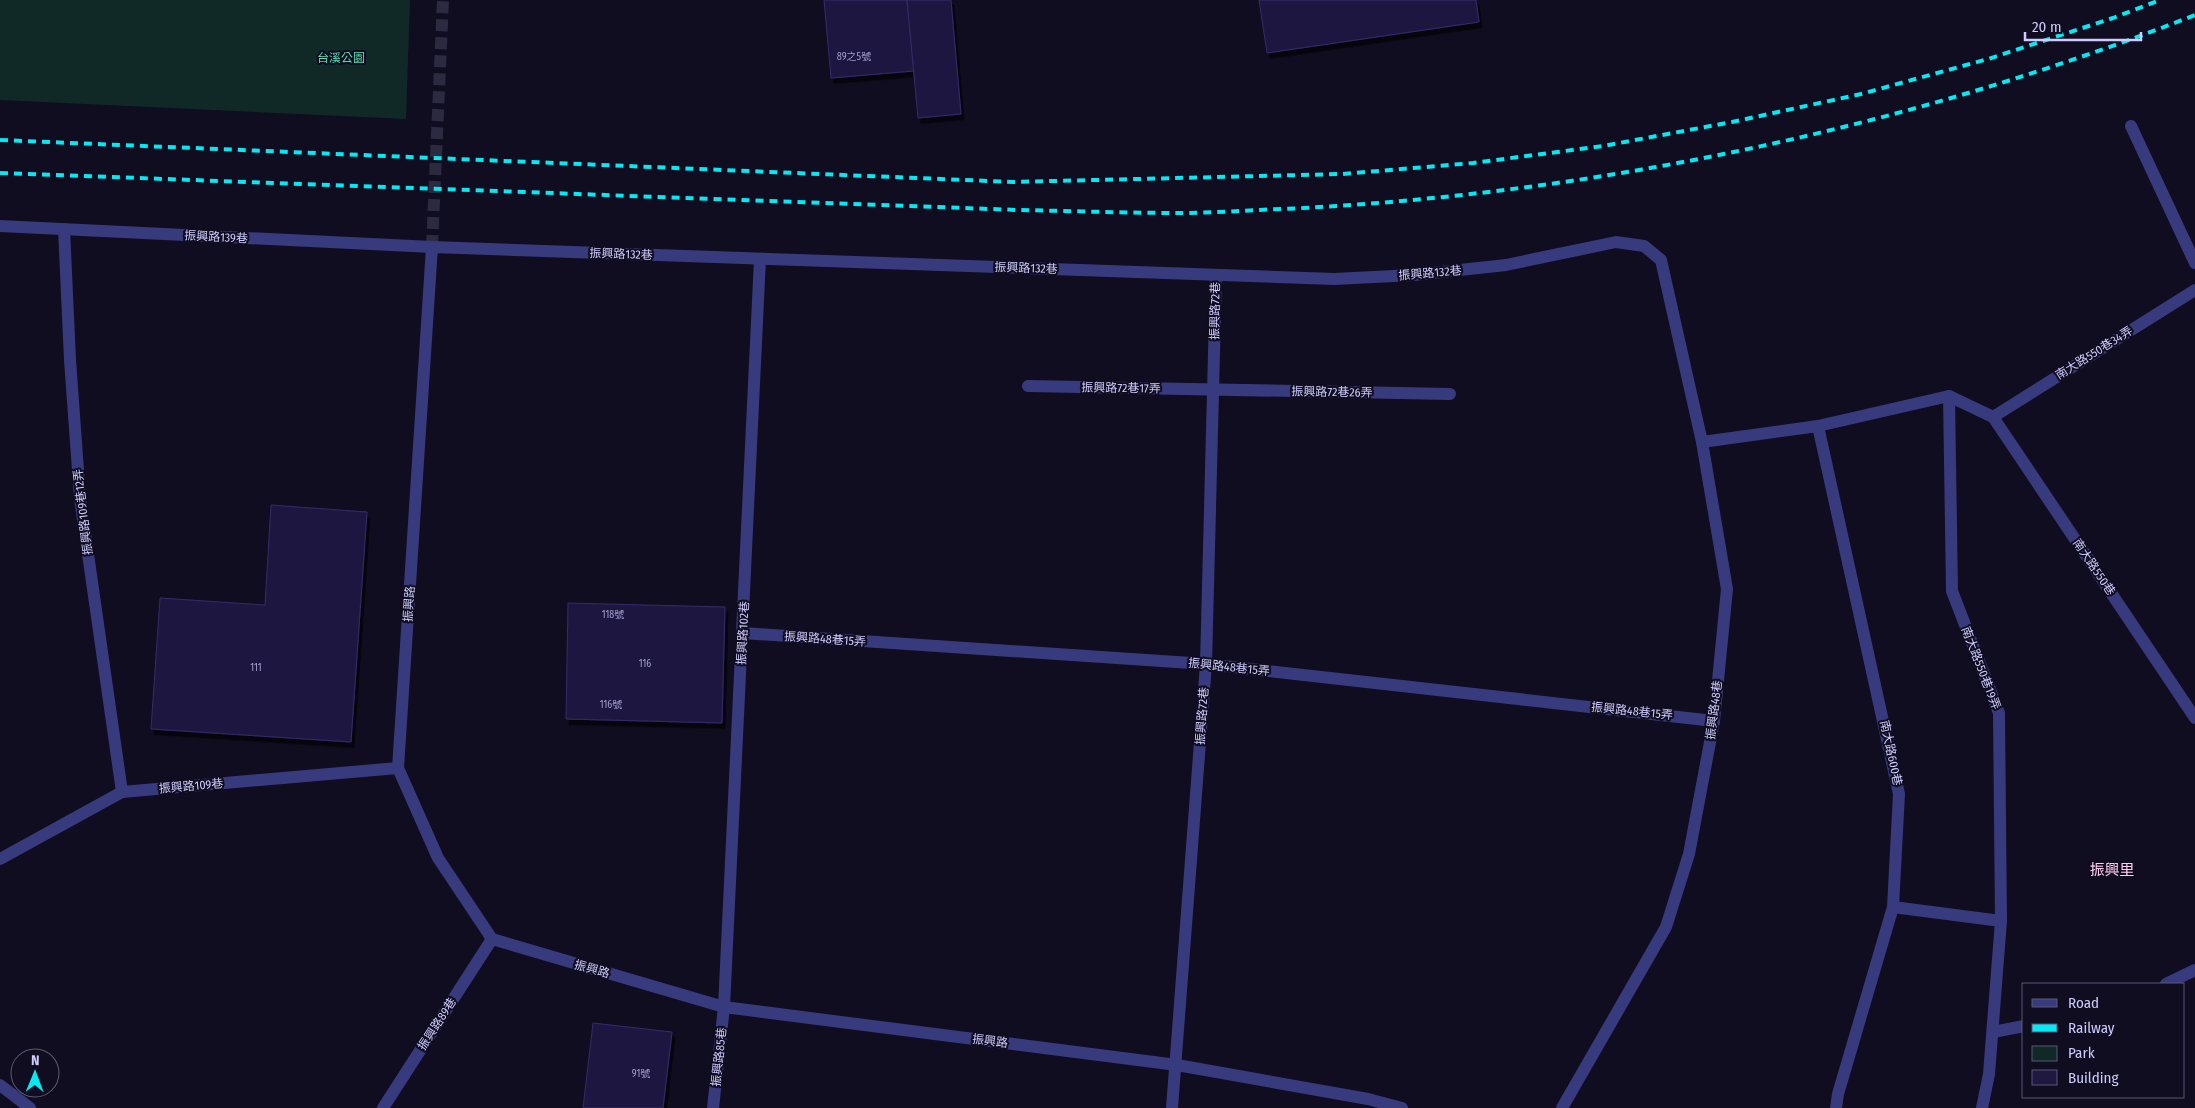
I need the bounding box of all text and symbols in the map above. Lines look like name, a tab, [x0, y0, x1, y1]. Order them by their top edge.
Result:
scale bar	[2025, 10, 2141, 42]
text: 20 m	[2032, 18, 2062, 36]
park label: 台溪公園	[317, 51, 365, 65]
house number: 89之5號	[837, 51, 871, 63]
street label: 振興路139巷	[184, 228, 248, 246]
street label: 振興路132巷	[589, 246, 653, 262]
street label: 振興路132巷	[994, 260, 1058, 276]
street label: 振興路132巷	[1398, 263, 1462, 283]
street label: 振興路72巷	[1207, 282, 1223, 340]
street label: 南大路550巷34弄	[2053, 324, 2135, 382]
street label: 振興路72巷17弄	[1081, 380, 1161, 396]
street label: 振興路72巷26弄	[1291, 384, 1373, 400]
street label: 振興路109巷12弄	[71, 468, 95, 556]
street label: 南大路550巷	[2070, 536, 2118, 598]
street label: 振興路	[401, 586, 417, 622]
street label: 振興路102巷	[734, 601, 752, 665]
house number: 118號	[602, 609, 624, 621]
street label: 南大路550巷19弄	[1959, 625, 2003, 711]
street label: 振興路48巷15弄	[784, 629, 866, 649]
street label: 振興路48巷15弄	[1187, 656, 1271, 678]
house number: 116	[639, 658, 651, 670]
house number: 111	[250, 662, 262, 674]
street label: 振興路48巷	[1703, 679, 1725, 741]
street label: 振興路72巷	[1193, 687, 1211, 745]
house number: 116號	[600, 699, 622, 711]
street label: 振興路48巷15弄	[1590, 700, 1674, 722]
street label: 南大路600巷	[1877, 719, 1905, 787]
street label: 振興路109巷	[158, 776, 224, 796]
district label: 振興里	[2089, 861, 2135, 879]
street label: 振興路	[573, 957, 611, 981]
legend	[2022, 983, 2185, 1098]
text: Road	[2068, 994, 2099, 1012]
street label: 振興路89巷	[415, 995, 459, 1053]
text: Railway	[2068, 1019, 2115, 1037]
street label: 振興路85巷	[709, 1027, 729, 1087]
street label: 振興路	[971, 1032, 1009, 1050]
text: Park	[2068, 1044, 2095, 1062]
north arrow	[10, 1048, 60, 1098]
text: N	[31, 1052, 40, 1069]
house number: 91號	[632, 1068, 650, 1080]
text: Building	[2068, 1069, 2119, 1087]

